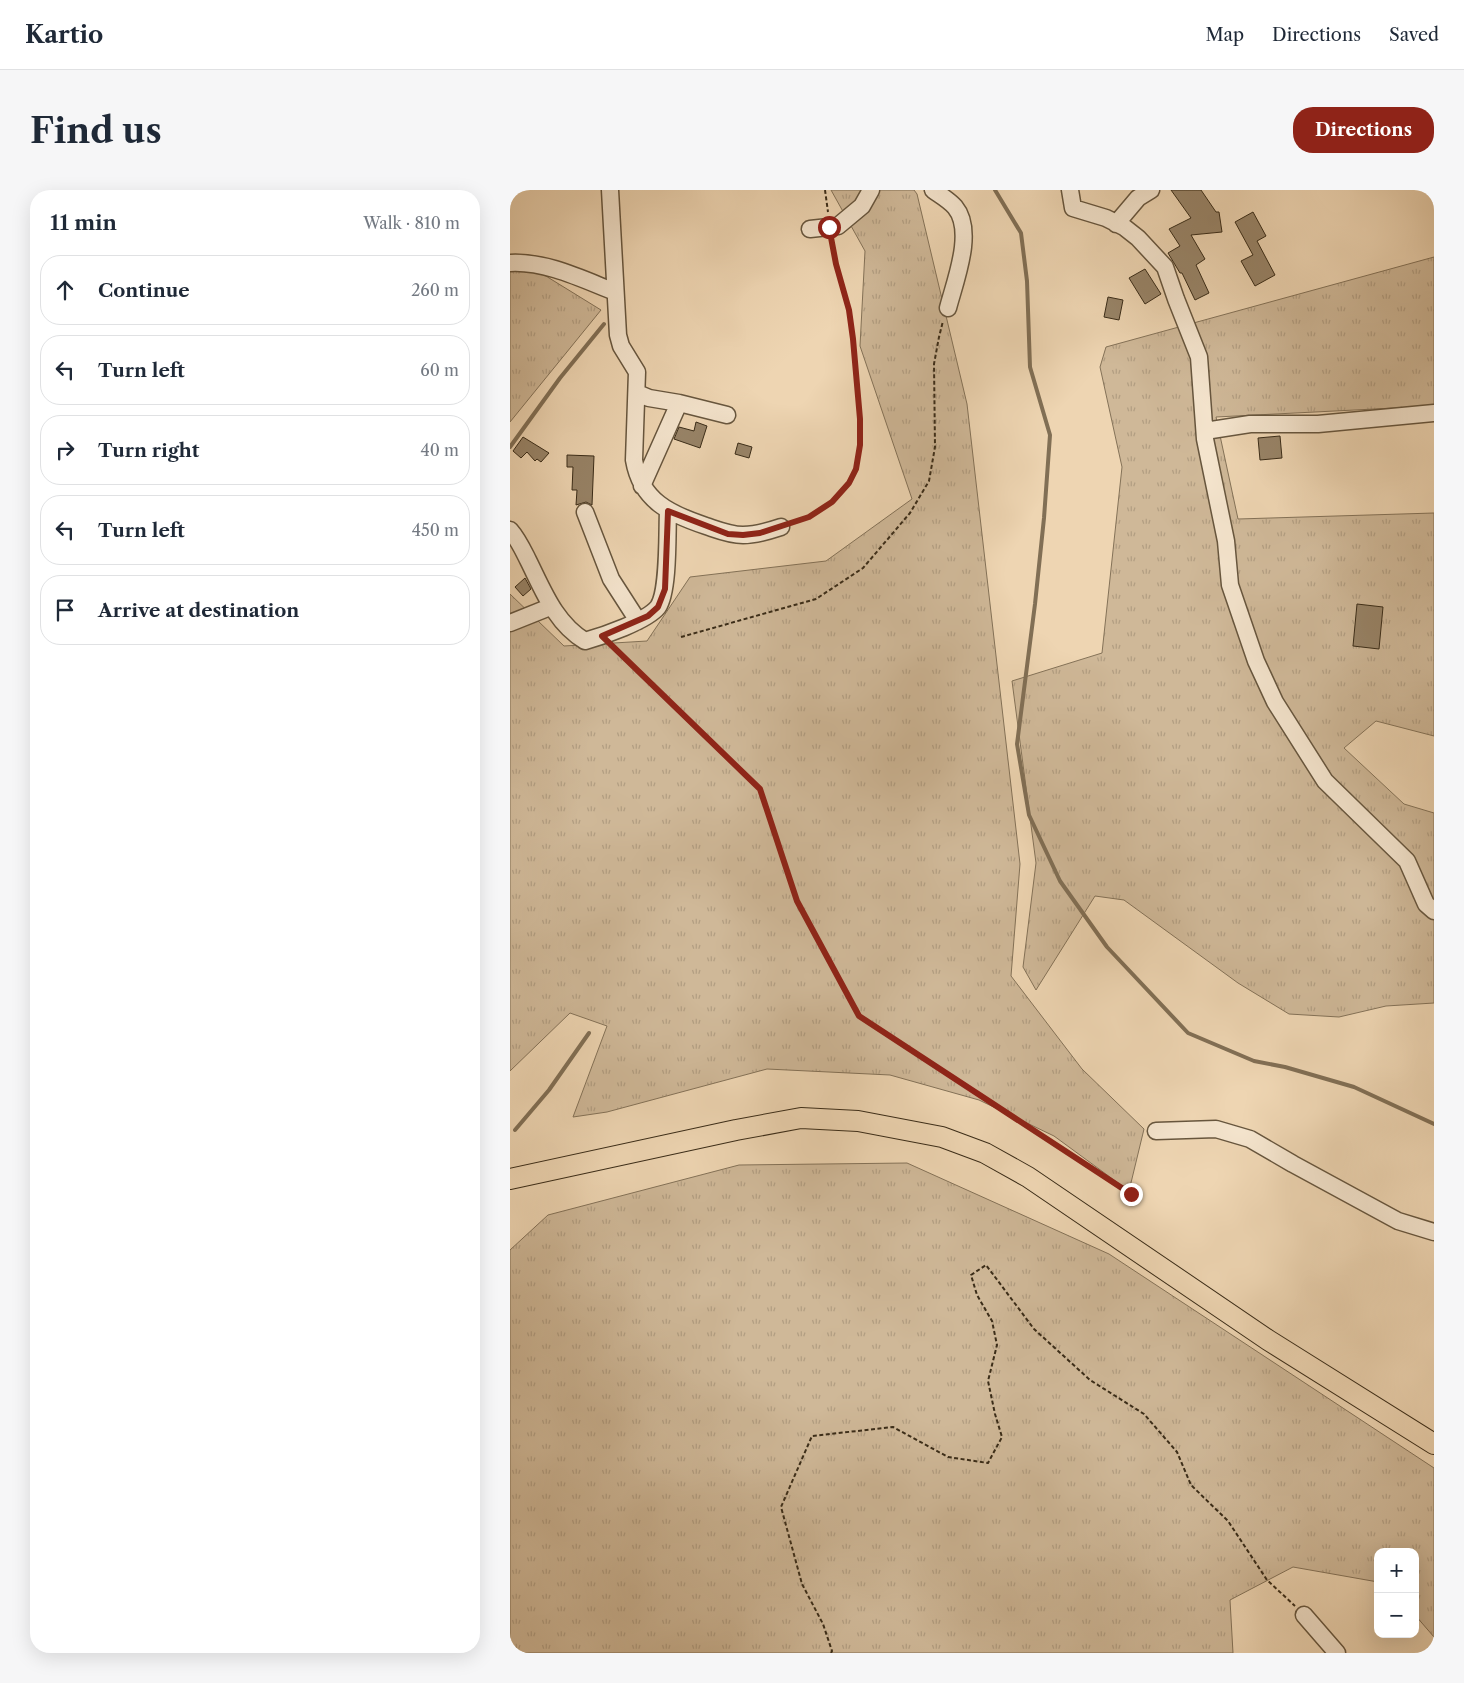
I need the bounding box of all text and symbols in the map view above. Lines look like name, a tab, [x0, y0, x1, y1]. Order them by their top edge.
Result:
text: Kartio	[25, 20, 103, 49]
text: Map	[1205, 24, 1244, 46]
text: Directions	[1272, 24, 1361, 46]
text: Saved	[1389, 24, 1439, 46]
button: Directions	[1293, 107, 1434, 153]
text: Find us	[30, 109, 162, 152]
text: 11 min	[50, 210, 117, 235]
text: Walk · 810 m	[363, 213, 460, 233]
route start	[818, 216, 841, 239]
icon: ahead	[51, 276, 79, 304]
text: Continue	[98, 279, 190, 302]
text: 260 m	[411, 280, 459, 300]
icon: left	[51, 356, 79, 384]
text: Turn left	[98, 359, 185, 382]
text: 60 m	[420, 360, 459, 380]
icon: right	[51, 436, 79, 464]
text: Turn right	[98, 439, 199, 462]
text: 40 m	[420, 440, 459, 460]
icon: left	[51, 516, 79, 544]
text: Turn left	[98, 519, 185, 542]
text: 450 m	[412, 520, 459, 540]
icon: arrive	[51, 596, 79, 624]
text: Arrive at destination	[98, 599, 299, 622]
route end	[1120, 1183, 1143, 1206]
map controls	[1374, 1548, 1419, 1638]
button: +	[1374, 1548, 1419, 1593]
button: −	[1374, 1593, 1419, 1638]

